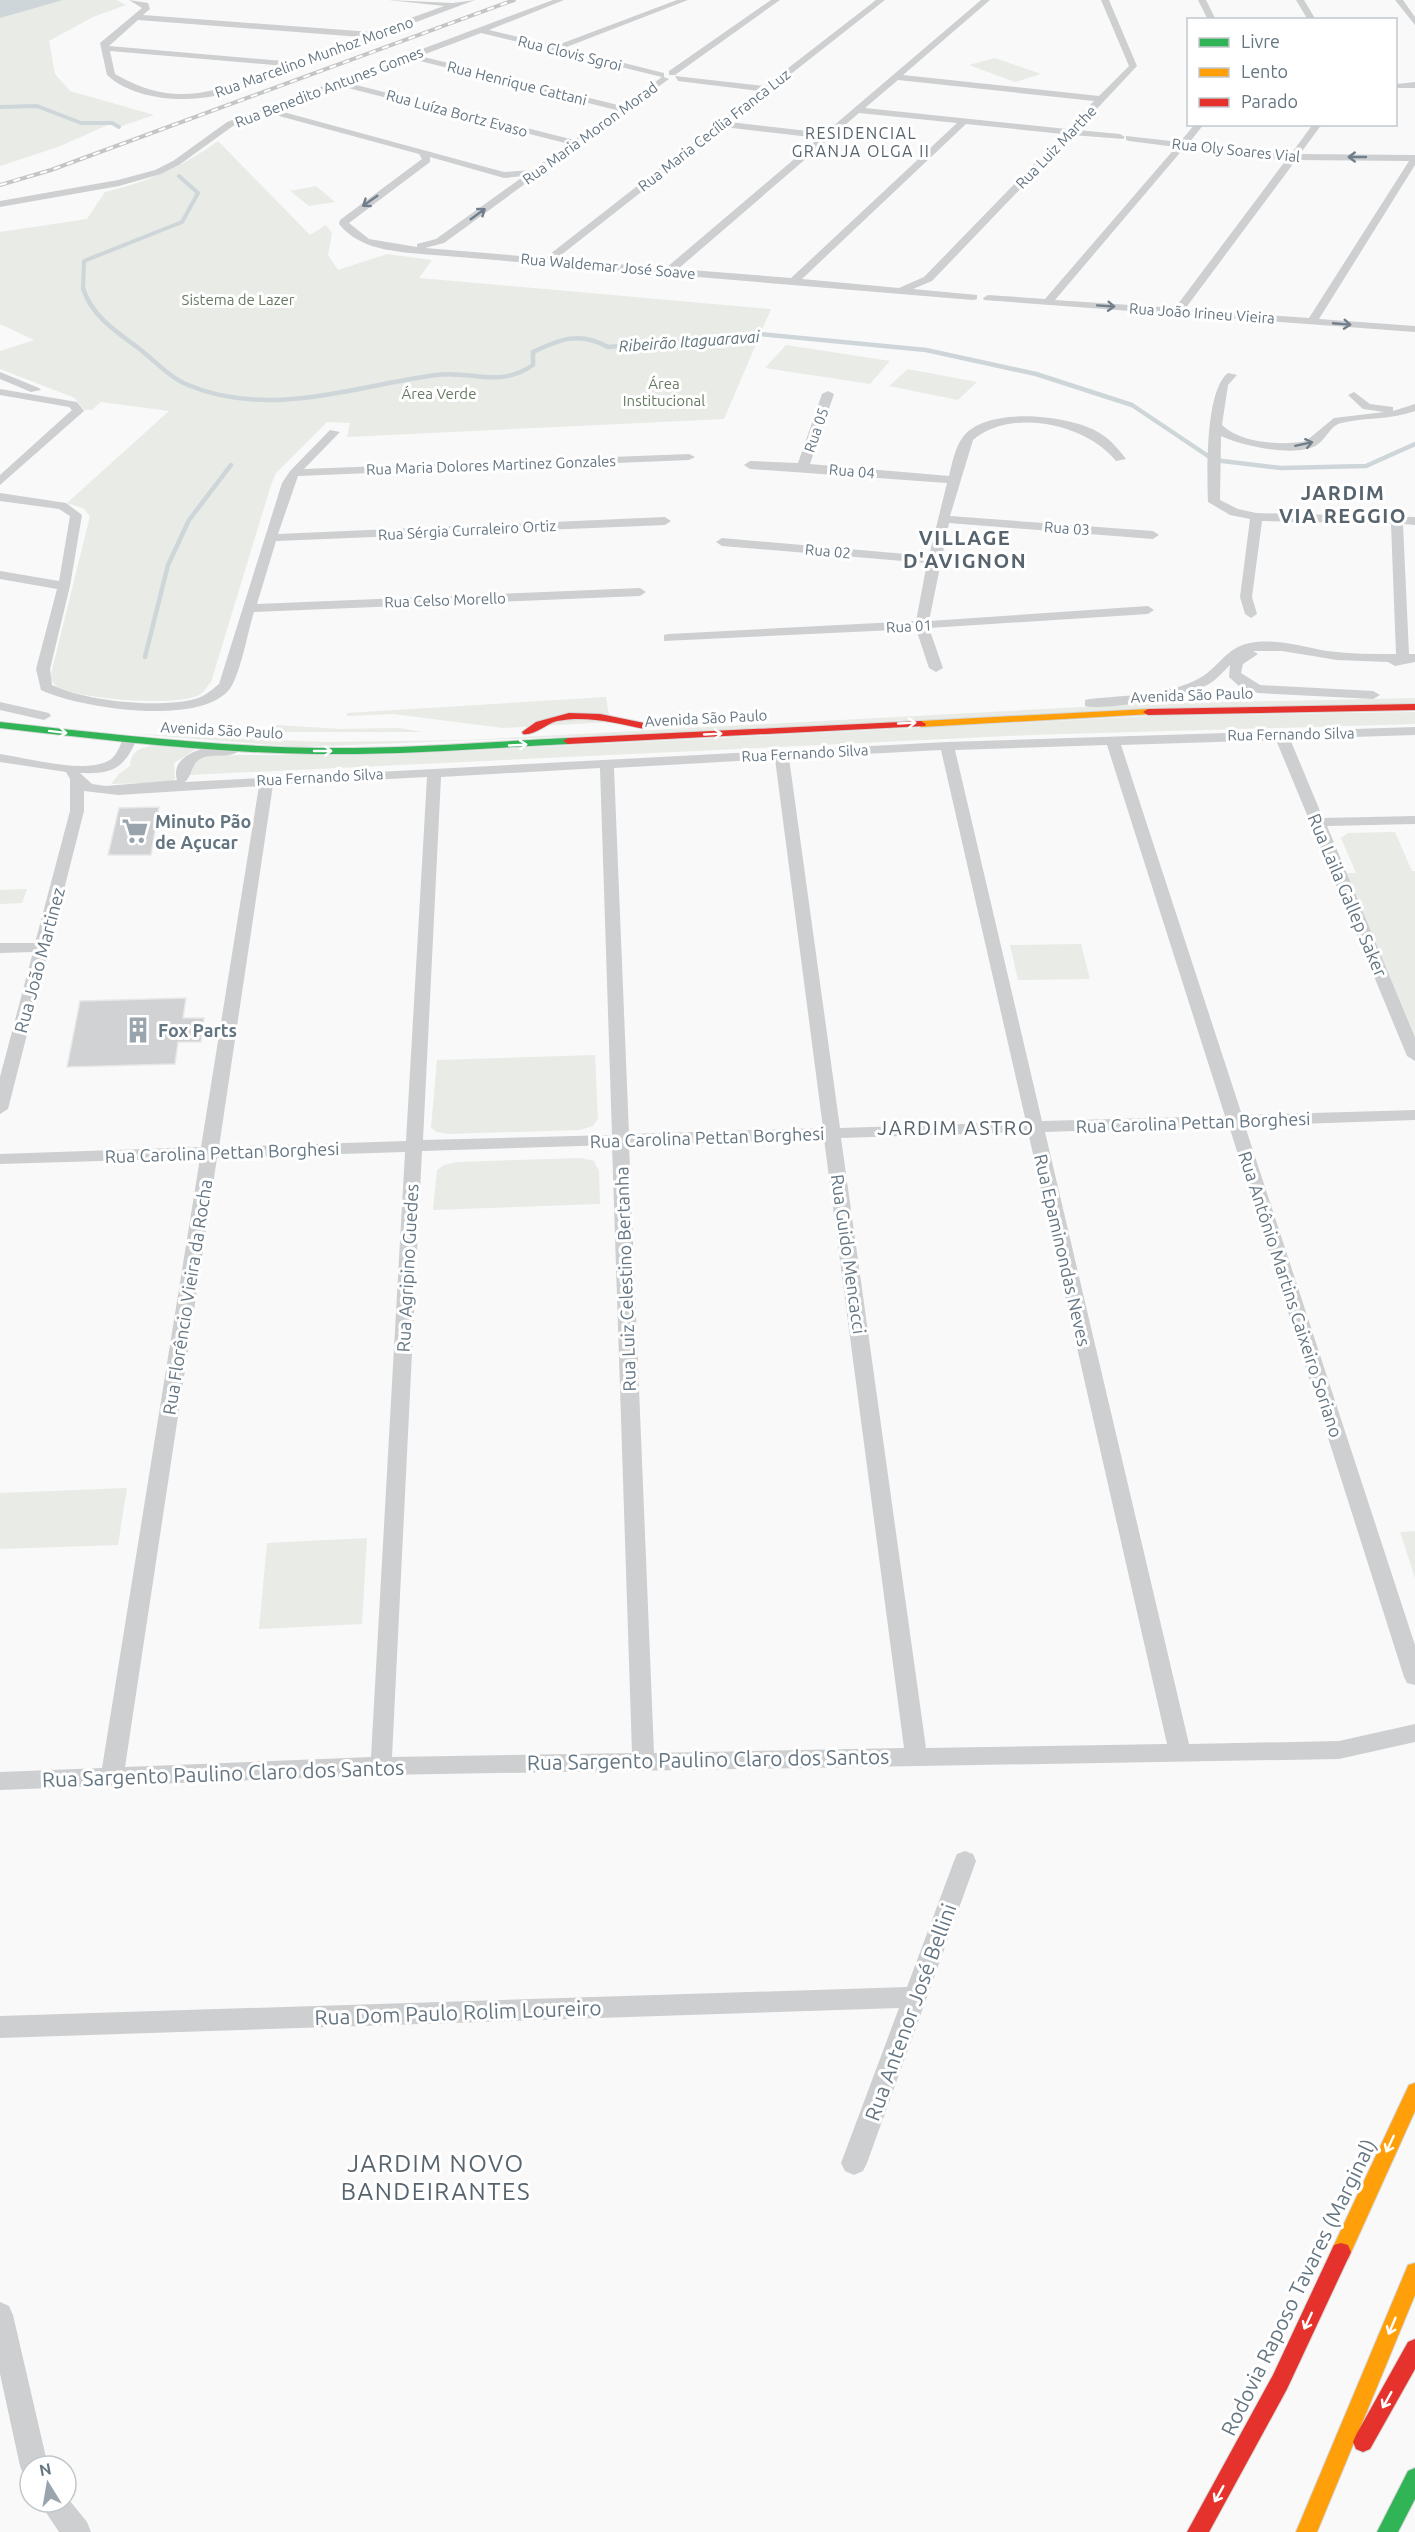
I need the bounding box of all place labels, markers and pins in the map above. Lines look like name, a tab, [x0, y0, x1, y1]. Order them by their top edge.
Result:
place label: Minuto Pão de Açucar	[155, 811, 251, 853]
supermarket icon: Minuto Pão de Açucar	[120, 816, 150, 846]
building icon: Fox Parts	[123, 1015, 153, 1045]
place label: Fox Parts	[158, 1020, 237, 1040]

